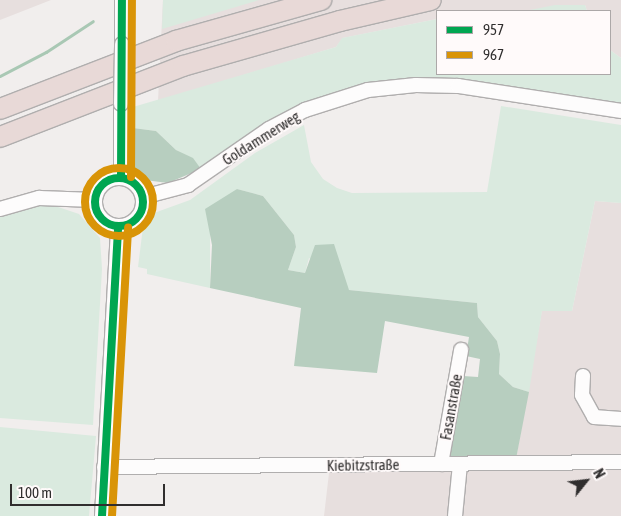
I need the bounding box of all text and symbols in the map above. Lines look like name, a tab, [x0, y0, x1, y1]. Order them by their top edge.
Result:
legend	[436, 10, 611, 75]
text: 957	[483, 21, 504, 38]
text: 967	[483, 46, 504, 63]
street label: Goldammerweg	[219, 107, 303, 169]
street label: Fasanstraße	[436, 373, 466, 441]
street label: Kiebitzstraße	[327, 455, 399, 475]
north arrow	[561, 456, 611, 506]
text: N	[590, 466, 608, 481]
scale bar	[12, 474, 168, 506]
text: 100 m	[18, 484, 52, 501]

